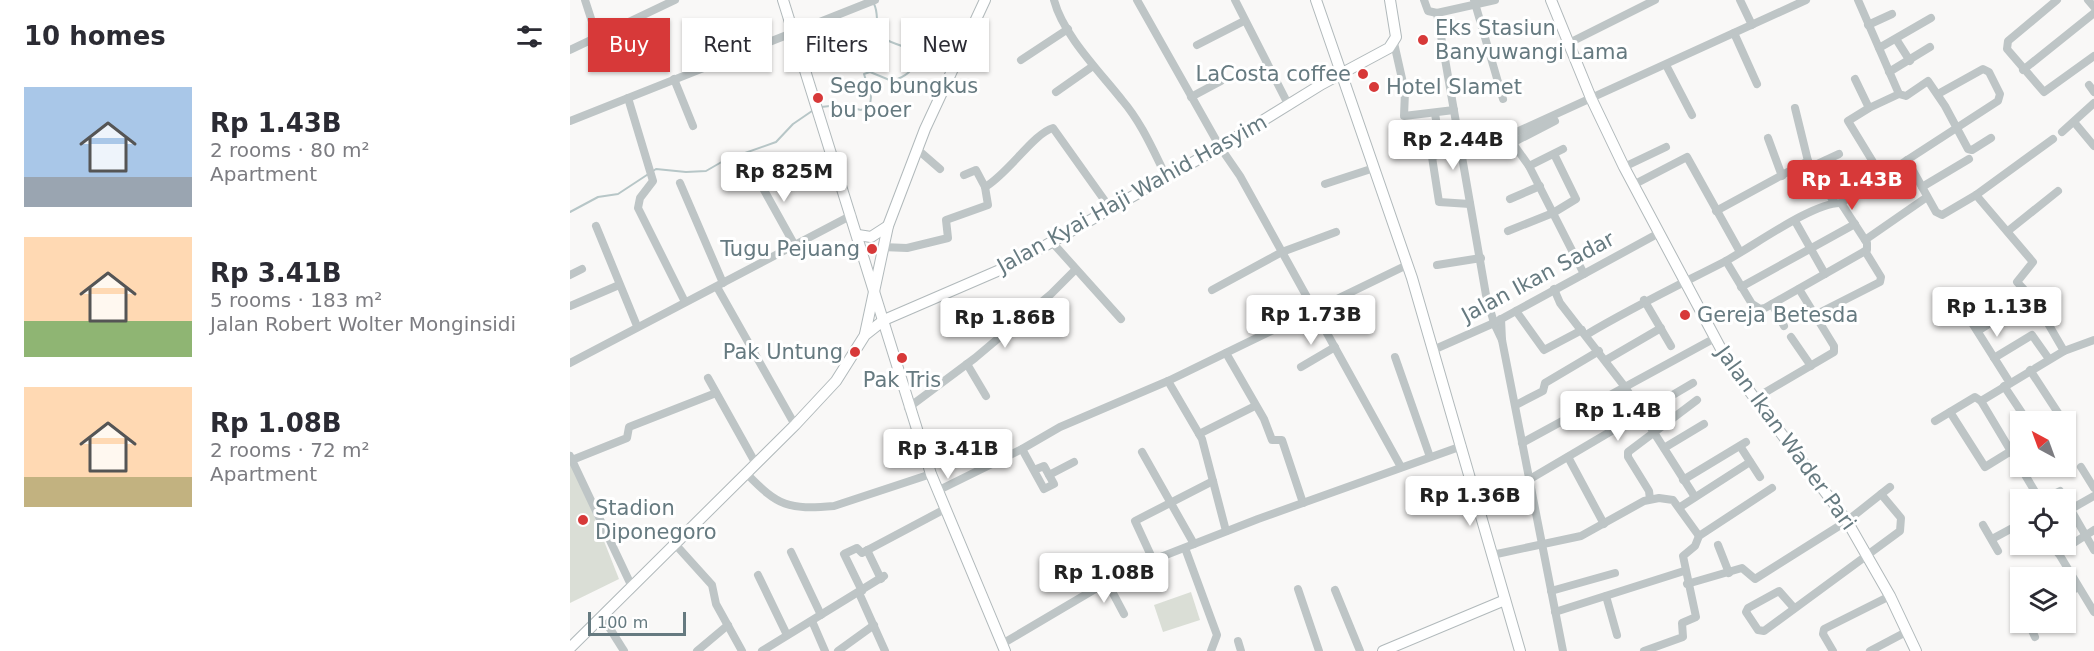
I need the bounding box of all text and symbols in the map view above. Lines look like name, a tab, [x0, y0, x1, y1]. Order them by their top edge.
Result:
place label: Eks Stasiun Banyuwangi Lama	[1435, 16, 1628, 64]
chip: Buy	[588, 18, 670, 72]
chip: Rent	[682, 18, 772, 72]
chip: Filters	[784, 18, 889, 72]
chip: New	[901, 18, 989, 72]
icon: filters	[513, 20, 546, 53]
text: 10 homes	[24, 21, 166, 51]
marker: Eks Stasiun Banyuwangi Lama	[1416, 33, 1430, 47]
place label: LaCosta coffee	[1195, 62, 1351, 86]
marker: LaCosta coffee	[1356, 67, 1370, 81]
place label: Sego bungkus bu poer	[830, 74, 978, 122]
place label: Hotel Slamet	[1386, 75, 1522, 99]
marker: Hotel Slamet	[1367, 80, 1381, 94]
marker: Sego bungkus bu poer	[811, 91, 825, 105]
text: Rp 1.43B	[210, 108, 342, 138]
street label: Jalan Kyai Haji Wahid Hasyim	[991, 110, 1271, 279]
icon: home	[72, 111, 144, 183]
pin: Rp 2.44B	[1391, 120, 1515, 171]
text: Rp 2.44B	[1402, 127, 1504, 151]
text: 2 rooms · 80 m²	[210, 138, 370, 162]
pin: Rp 825M	[729, 152, 839, 203]
text: Rp 825M	[735, 159, 833, 183]
pin: Rp 1.43B	[1790, 160, 1914, 211]
text: Apartment	[210, 162, 317, 186]
text: Rp 1.43B	[1801, 167, 1903, 191]
street label: Jalan Ikan Sadar	[1456, 226, 1619, 328]
place label: Tugu Pejuang	[719, 237, 860, 261]
marker: Tugu Pejuang	[865, 242, 879, 256]
text: Rp 3.41B	[210, 258, 342, 288]
icon: home	[72, 261, 144, 333]
pin: Rp 1.13B	[1935, 287, 2059, 338]
text: 5 rooms · 183 m²	[210, 288, 382, 312]
text: Rp 1.13B	[1946, 294, 2048, 318]
pin: Rp 1.73B	[1249, 295, 1373, 346]
pin: Rp 1.86B	[943, 298, 1067, 349]
text: Rp 1.73B	[1260, 302, 1362, 326]
place label: Gereja Betesda	[1697, 303, 1858, 327]
text: Rp 1.86B	[954, 305, 1056, 329]
marker: Gereja Betesda	[1678, 308, 1692, 322]
text: Jalan Robert Wolter Monginsidi	[210, 312, 516, 336]
place label: Pak Untung	[723, 340, 843, 364]
street label: Jalan Ikan Wader Pari	[1710, 340, 1861, 535]
marker: Pak Untung	[848, 345, 862, 359]
marker: Pak Tris	[895, 351, 909, 365]
place label: Pak Tris	[863, 368, 941, 392]
pin: Rp 1.4B	[1563, 391, 1673, 442]
text: Rp 1.4B	[1574, 398, 1662, 422]
text: Rp 1.08B	[210, 408, 342, 438]
icon: home	[72, 411, 144, 483]
north arrow	[2010, 411, 2076, 477]
map controls	[2010, 411, 2076, 633]
pin: Rp 3.41B	[886, 429, 1010, 480]
text: Rp 3.41B	[897, 436, 999, 460]
text: 2 rooms · 72 m²	[210, 438, 370, 462]
text: Apartment	[210, 462, 317, 486]
pin: Rp 1.36B	[1408, 476, 1532, 527]
text: Rp 1.36B	[1419, 483, 1521, 507]
button: locate	[2010, 489, 2076, 555]
place label: Stadion Diponegoro	[595, 496, 717, 544]
marker: Stadion Diponegoro	[576, 513, 590, 527]
pin: Rp 1.08B	[1042, 553, 1166, 604]
text: Rp 1.08B	[1053, 560, 1155, 584]
button: layers	[2010, 567, 2076, 633]
scale bar	[588, 609, 686, 636]
text: 100 m	[597, 613, 648, 632]

